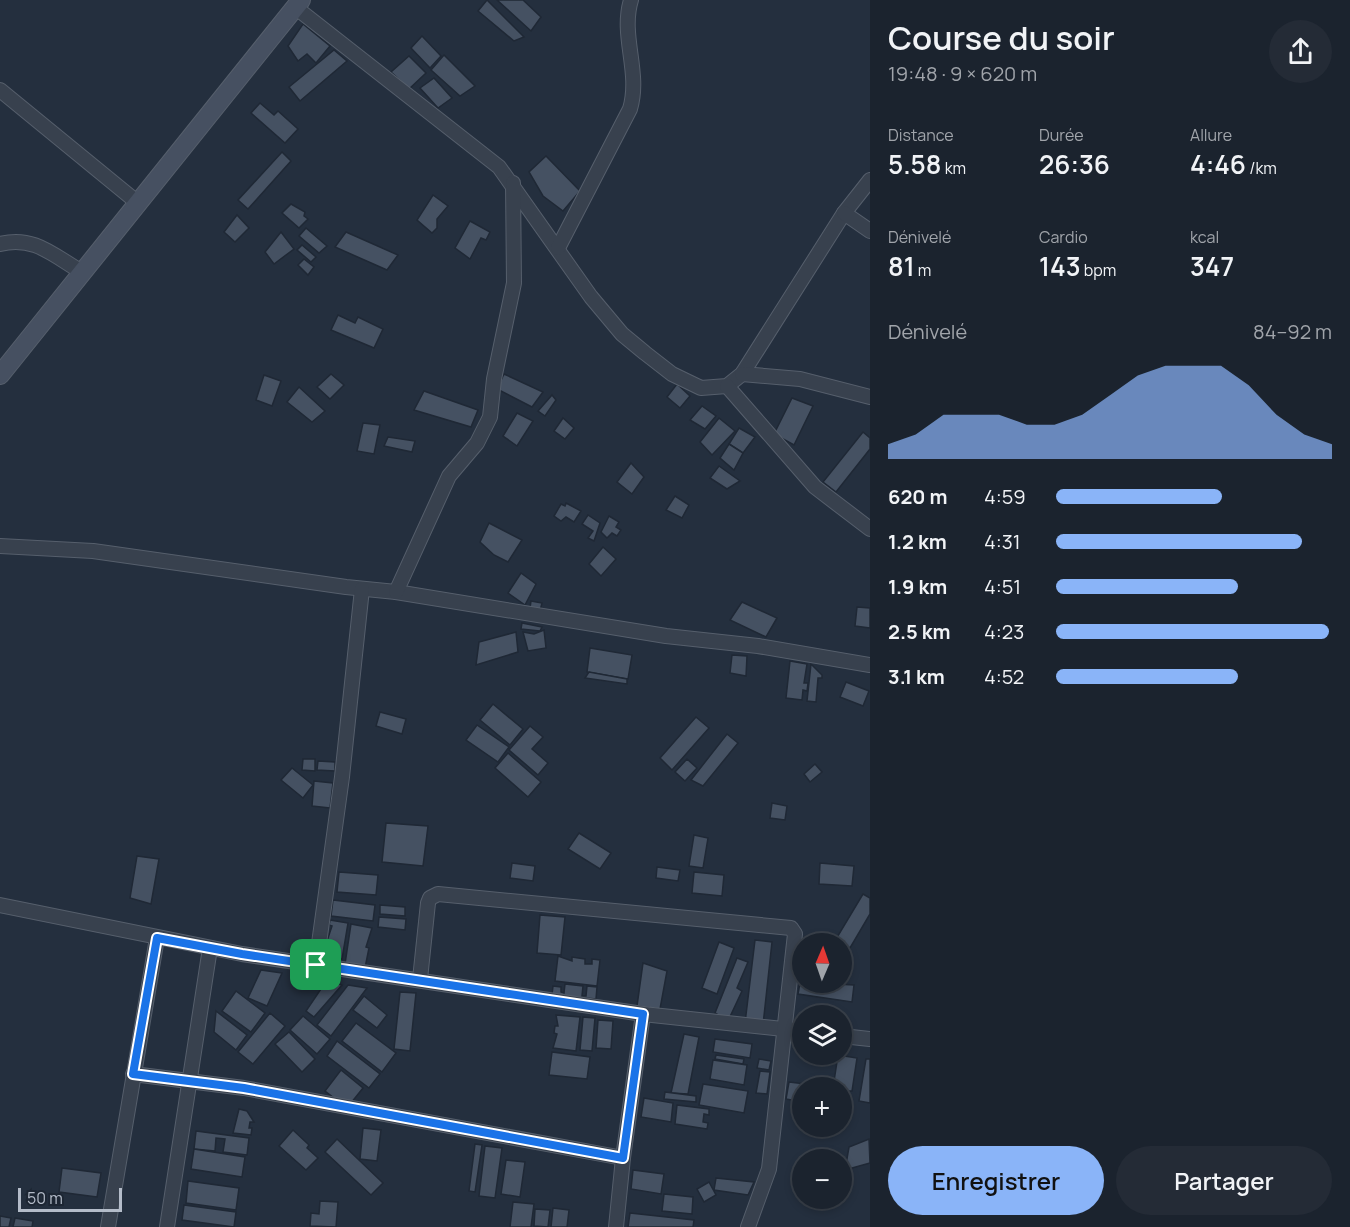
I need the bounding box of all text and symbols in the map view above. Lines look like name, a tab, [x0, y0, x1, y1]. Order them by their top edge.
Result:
text: Course du soir	[888, 15, 1115, 60]
button: share	[1269, 20, 1332, 83]
text: 19:48 · 9 × 620 m	[888, 60, 1037, 87]
text: Distance	[888, 124, 954, 146]
text: Durée	[1039, 124, 1084, 146]
text: Allure	[1190, 124, 1232, 146]
text: 5.58	[888, 146, 941, 182]
text: 26:36	[1039, 146, 1110, 182]
text: 4:46	[1190, 146, 1246, 182]
text: km	[941, 157, 966, 179]
text: /km	[1246, 157, 1277, 179]
text: Dénivelé	[888, 226, 951, 248]
text: Cardio	[1039, 226, 1088, 248]
text: kcal	[1190, 226, 1219, 248]
text: 81	[888, 248, 915, 284]
text: 143	[1039, 248, 1081, 284]
text: 347	[1190, 248, 1234, 284]
text: m	[915, 259, 931, 281]
text: bpm	[1081, 259, 1116, 281]
text: Dénivelé	[888, 318, 967, 345]
text: 84–92 m	[1253, 318, 1332, 345]
text: 620 m	[888, 483, 947, 510]
text: 4:59	[984, 483, 1026, 510]
text: 1.2 km	[888, 528, 947, 555]
text: 4:31	[984, 528, 1021, 555]
text: 1.9 km	[888, 573, 947, 600]
text: 4:51	[984, 573, 1021, 600]
text: 2.5 km	[888, 618, 950, 645]
text: 4:23	[984, 618, 1024, 645]
text: 3.1 km	[888, 663, 945, 690]
text: 4:52	[984, 663, 1024, 690]
north arrow	[792, 933, 852, 993]
map controls	[792, 933, 852, 1209]
pin	[290, 939, 341, 990]
icon: arrive	[299, 948, 332, 981]
button: layers	[792, 1005, 852, 1065]
button: +	[792, 1077, 852, 1137]
button: Enregistrer	[888, 1146, 1104, 1215]
button: Partager	[1116, 1146, 1332, 1215]
button: −	[792, 1149, 852, 1209]
scale bar	[18, 1185, 122, 1212]
text: 50 m	[27, 1187, 63, 1209]

